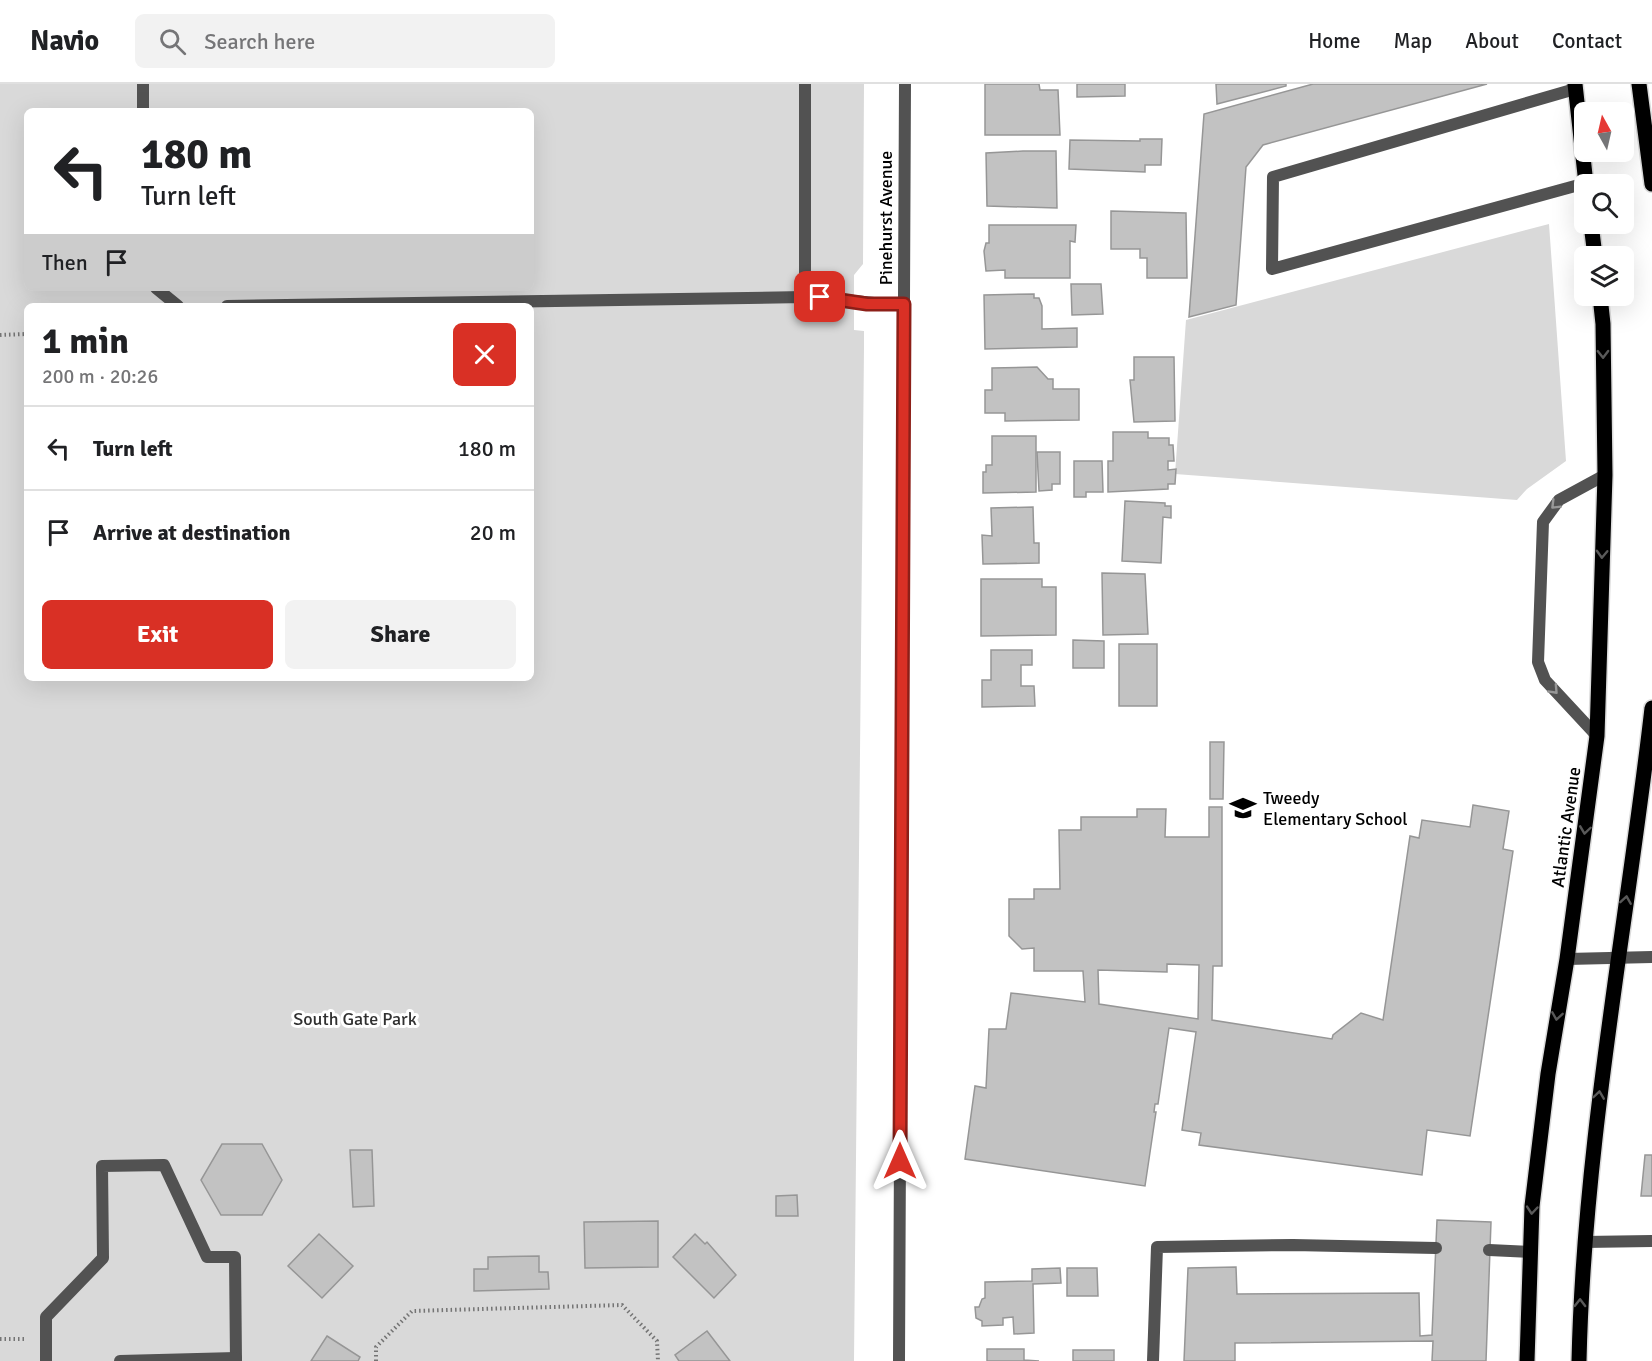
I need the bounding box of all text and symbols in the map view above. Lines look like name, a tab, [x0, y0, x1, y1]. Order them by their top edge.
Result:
search box	[135, 14, 555, 68]
text: Navio	[30, 24, 99, 58]
icon: search	[156, 25, 189, 58]
text: Search here	[204, 28, 315, 55]
text: Home	[1308, 28, 1361, 54]
text: Map	[1394, 28, 1432, 54]
text: About	[1465, 28, 1519, 54]
text: Contact	[1552, 28, 1622, 54]
north arrow	[1574, 102, 1634, 162]
map controls	[1574, 102, 1634, 306]
text: 180 m	[141, 129, 252, 180]
icon: left	[42, 132, 120, 210]
street label: Pinehurst Avenue	[875, 151, 897, 285]
button: search	[1574, 174, 1634, 234]
text: Turn left	[141, 180, 236, 213]
icon: arrive	[100, 246, 133, 279]
button: layers	[1574, 246, 1634, 306]
text: Then	[42, 249, 88, 276]
pin	[794, 271, 845, 322]
icon: arrive	[803, 280, 836, 313]
text: 1 min	[42, 319, 129, 364]
button: close	[453, 323, 516, 386]
one-way arrow	[1597, 349, 1609, 358]
text: 200 m · 20:26	[42, 364, 158, 389]
icon: left	[42, 432, 75, 465]
text: Turn left	[93, 435, 173, 462]
text: 180 m	[458, 435, 516, 462]
one-way arrow	[1552, 497, 1563, 508]
icon: arrive	[42, 516, 75, 549]
text: Arrive at destination	[93, 519, 290, 546]
text: 20 m	[470, 519, 516, 546]
one-way arrow	[1596, 550, 1609, 559]
button: Exit	[42, 600, 273, 669]
button: Share	[285, 600, 516, 669]
one-way arrow	[1547, 683, 1558, 694]
street label: Atlantic Avenue	[1547, 765, 1585, 889]
place label: Tweedy Elementary School	[1263, 787, 1408, 830]
school or university icon: Tweedy Elementary School	[1228, 793, 1258, 823]
one-way arrow	[1580, 825, 1592, 834]
one-way arrow	[1620, 895, 1632, 905]
park label: South Gate Park	[293, 1008, 417, 1030]
one-way arrow	[1552, 1012, 1564, 1021]
one-way arrow	[1592, 1091, 1605, 1100]
position arrow	[868, 1129, 932, 1193]
one-way arrow	[1526, 1205, 1539, 1214]
one-way arrow	[1574, 1298, 1586, 1307]

